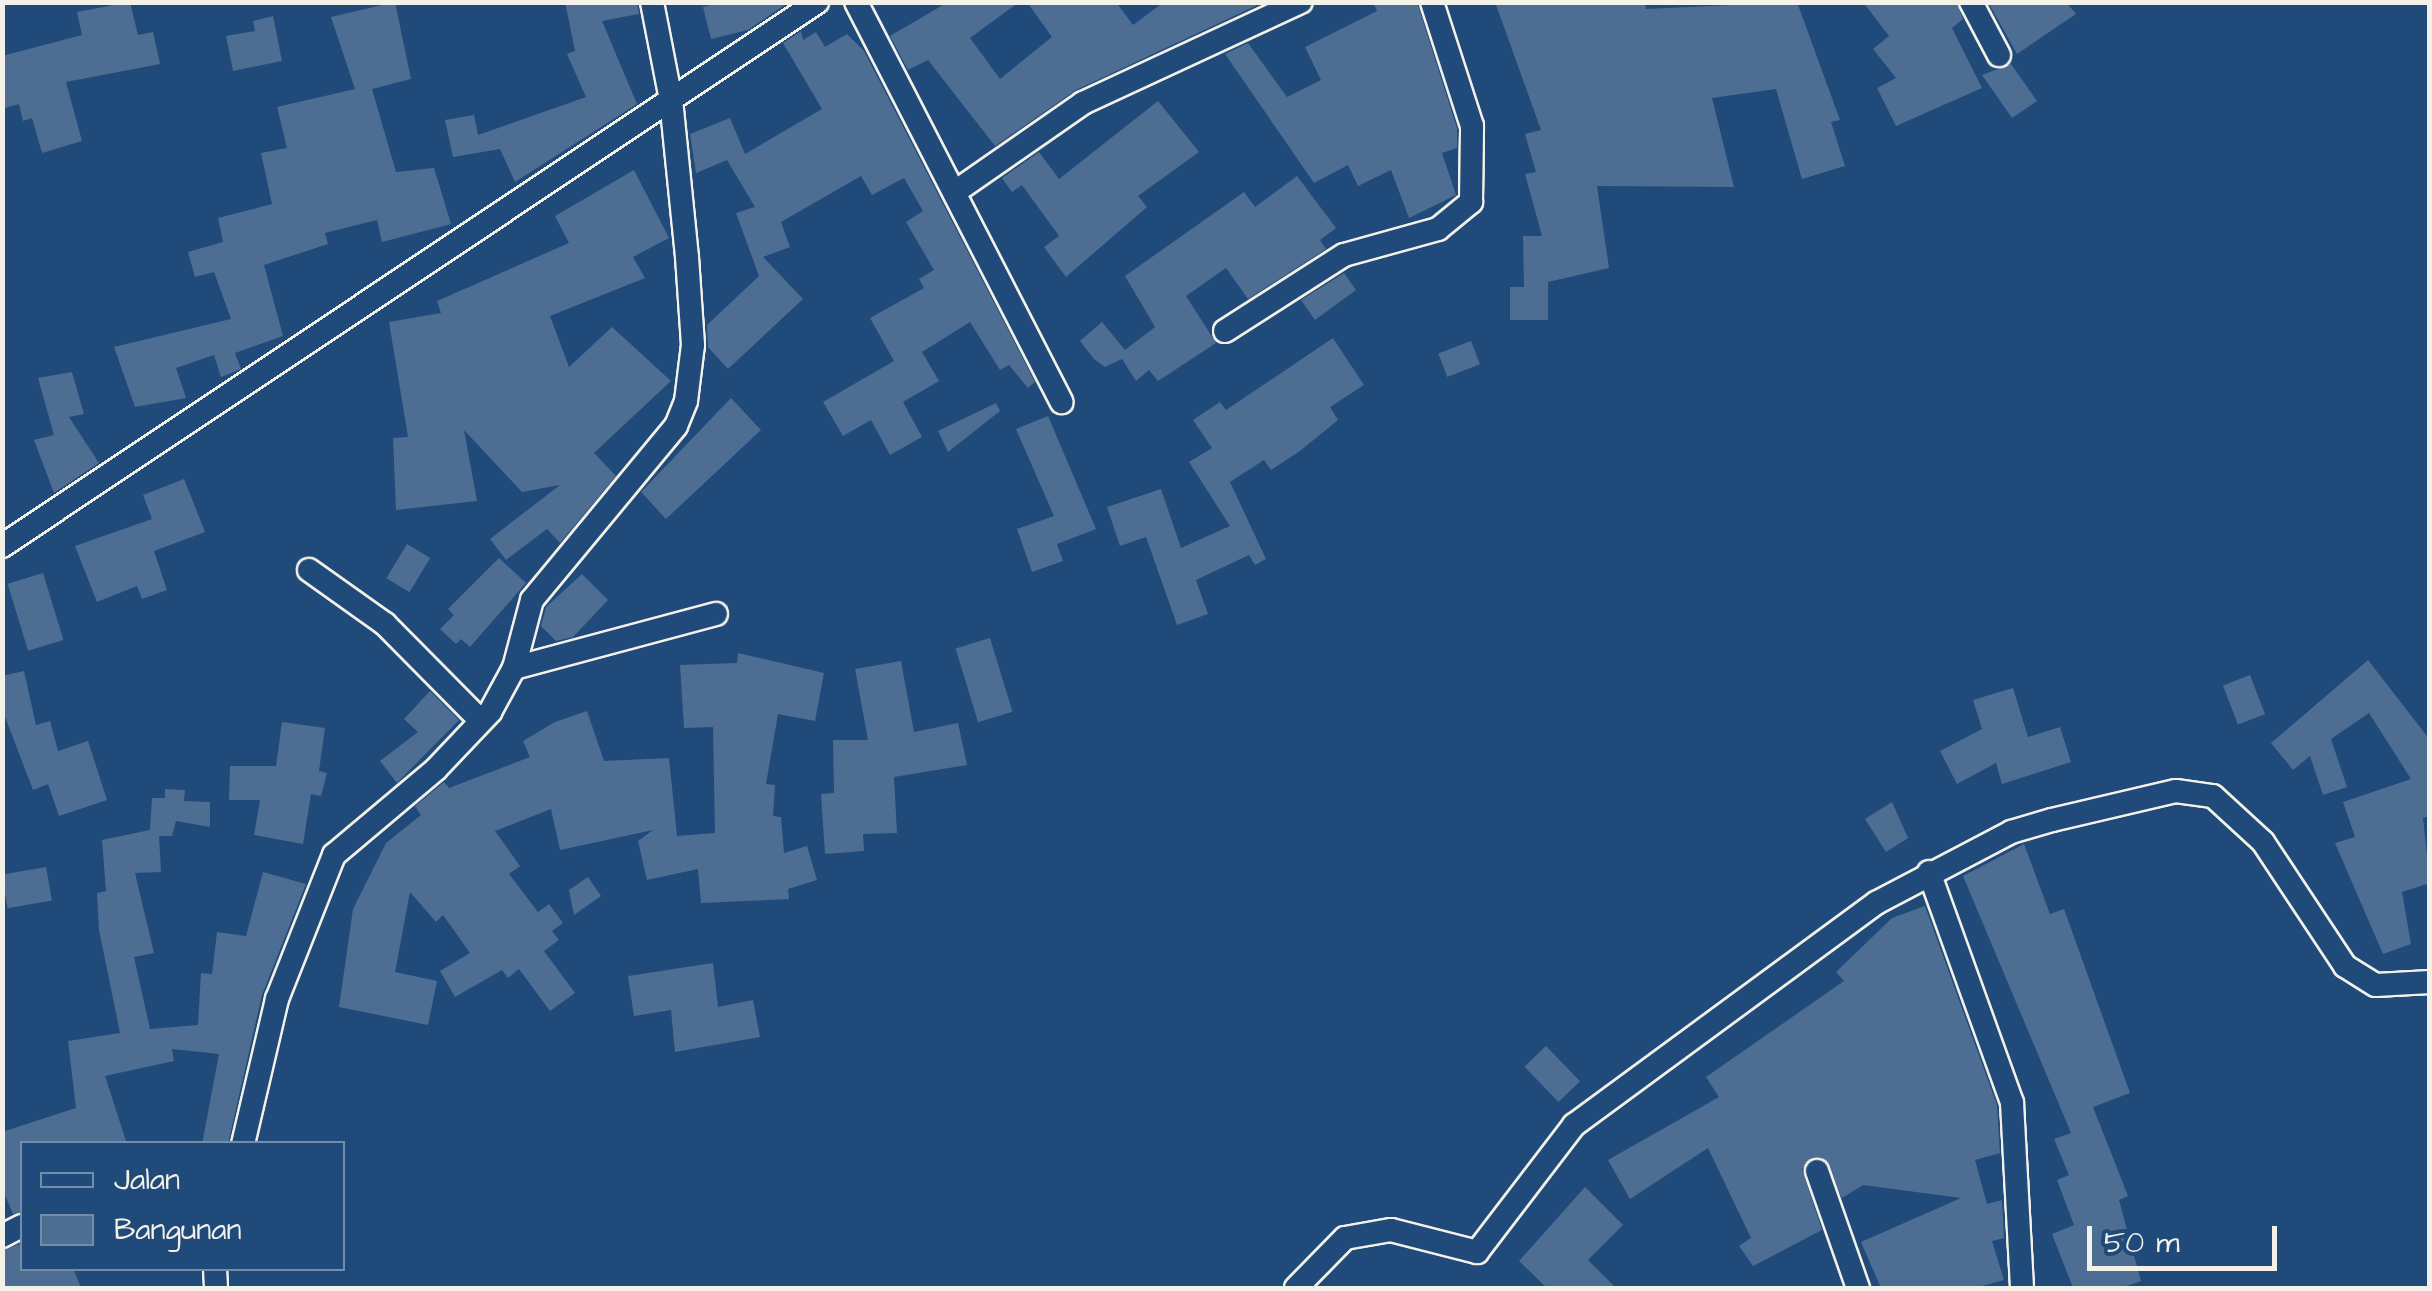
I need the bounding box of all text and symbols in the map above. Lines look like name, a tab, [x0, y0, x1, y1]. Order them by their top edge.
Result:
legend	[20, 1141, 345, 1271]
text: Jalan	[114, 1159, 180, 1201]
scale bar	[2092, 1206, 2282, 1268]
text: Bangunan	[114, 1209, 242, 1251]
text: 50 m	[2104, 1222, 2180, 1264]

